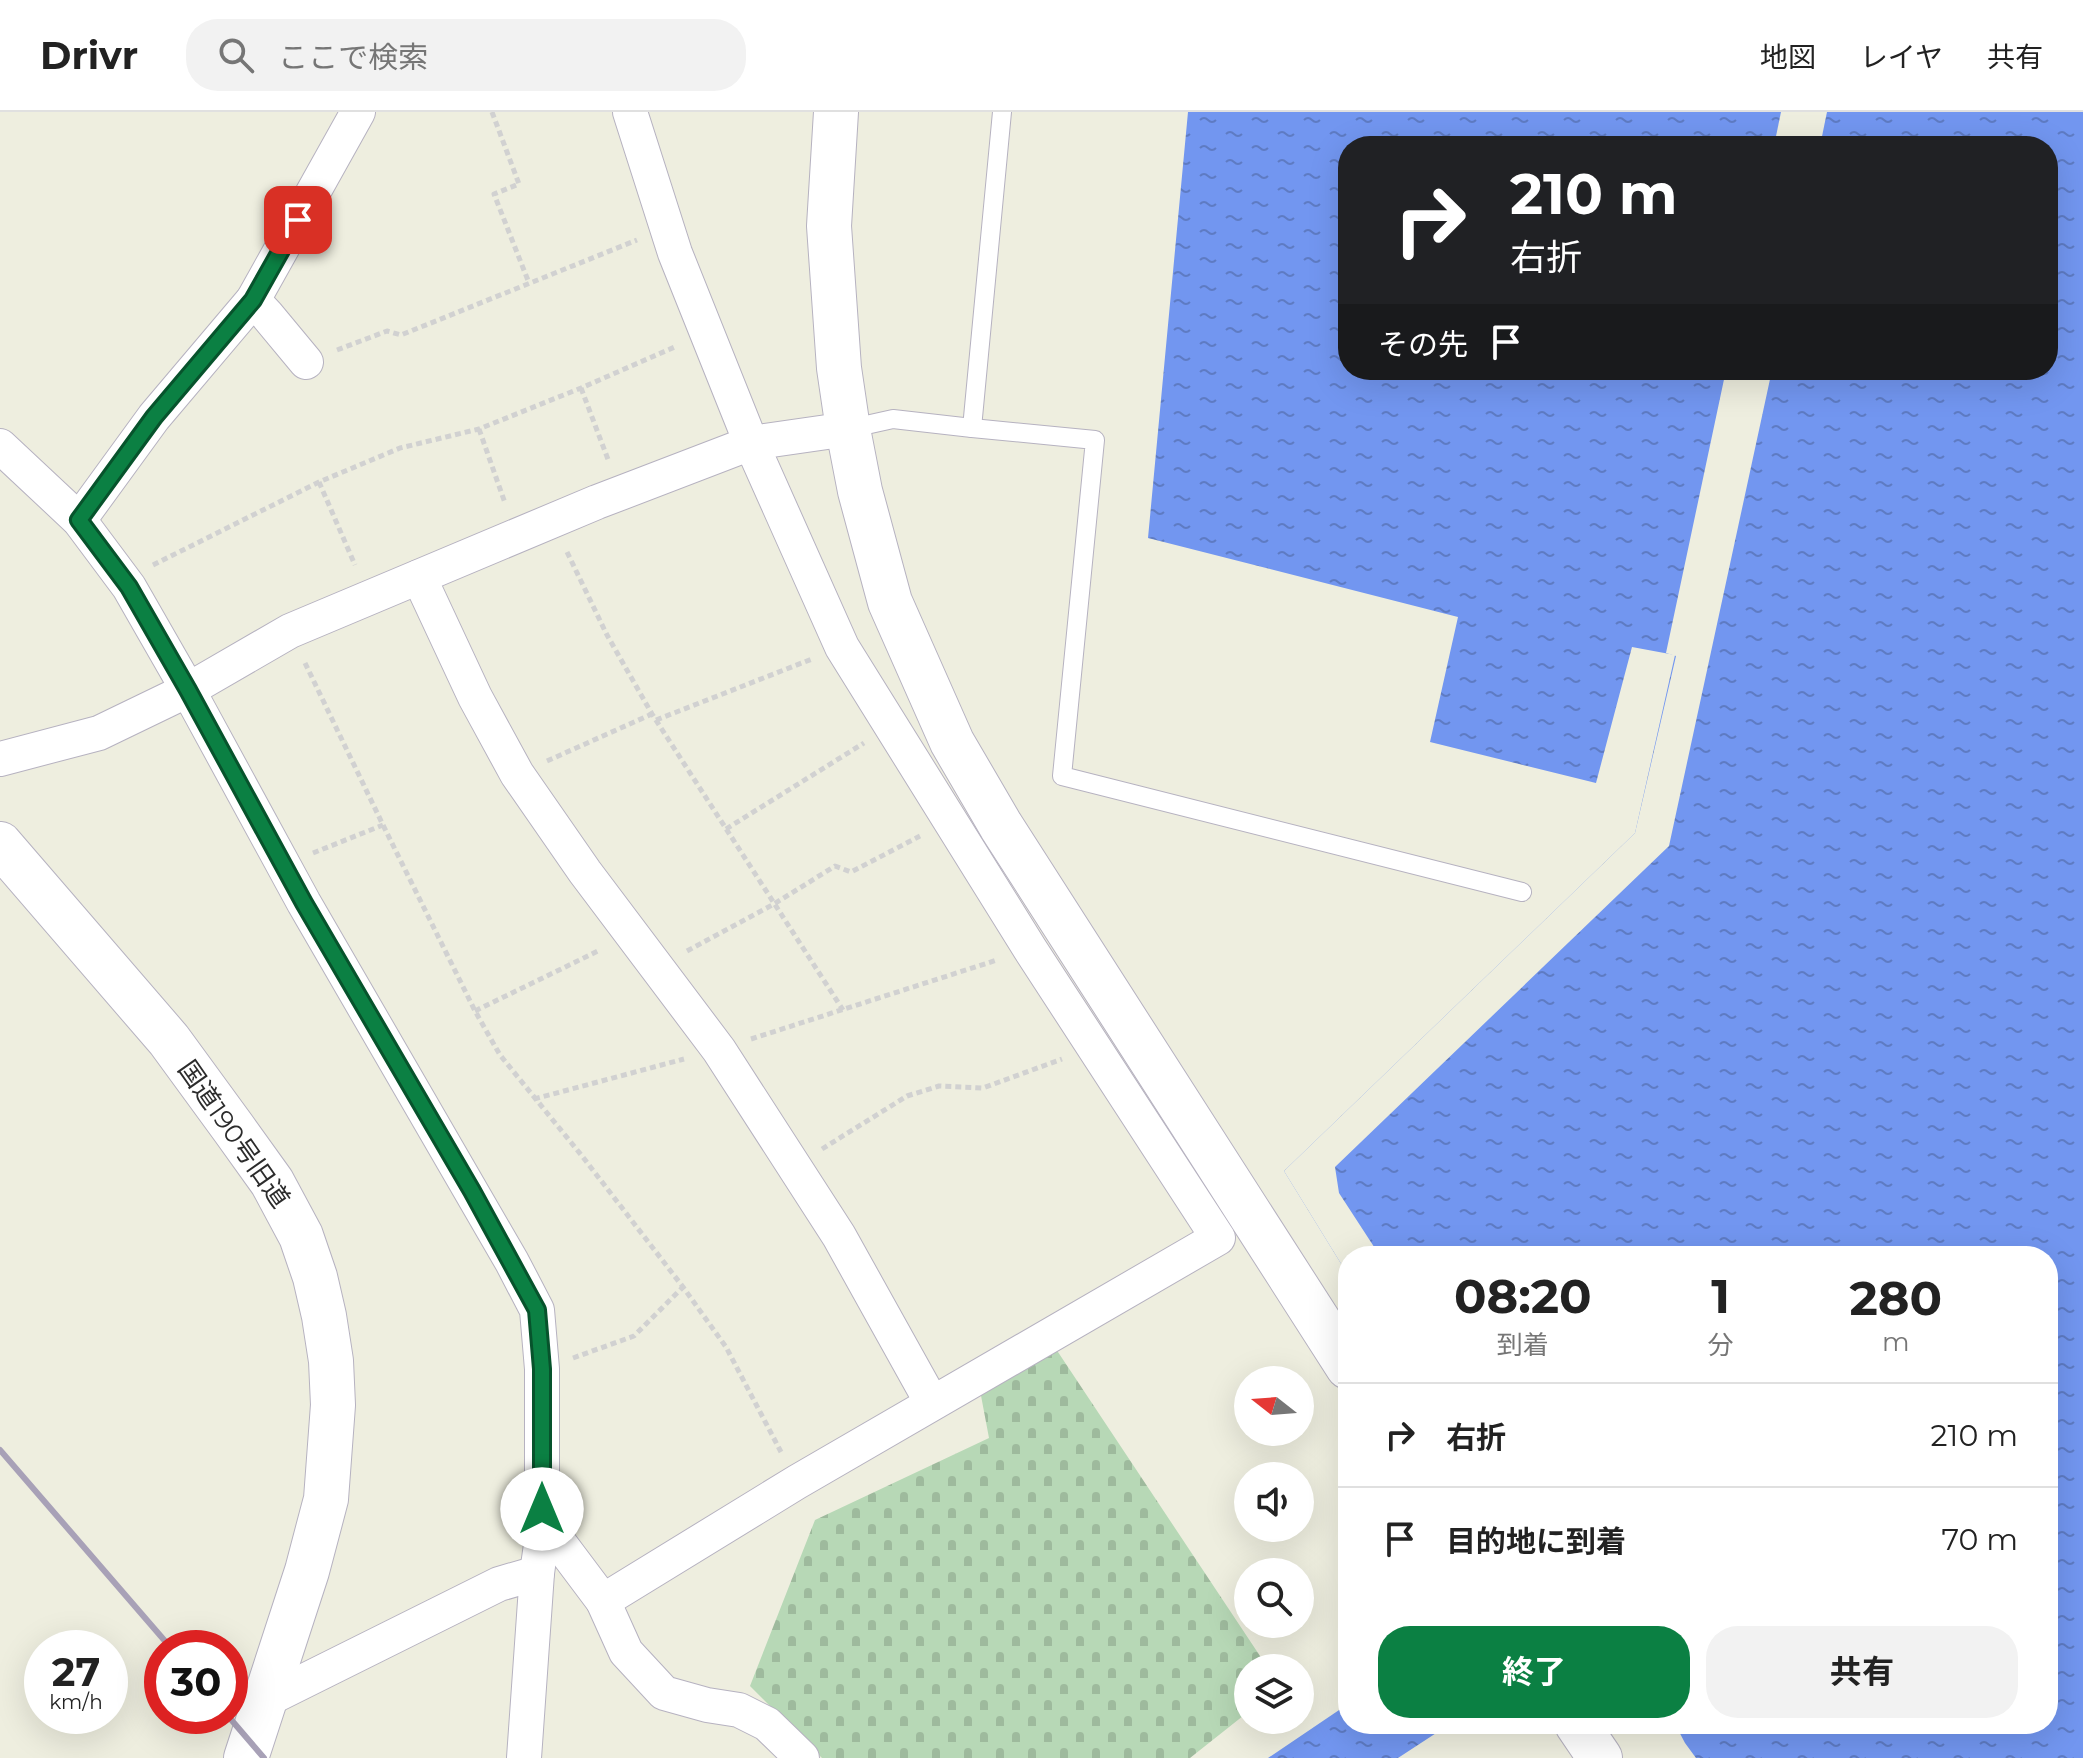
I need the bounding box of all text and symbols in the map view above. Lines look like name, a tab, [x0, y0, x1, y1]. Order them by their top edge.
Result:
search box	[186, 19, 746, 91]
text: Drivr	[40, 32, 138, 79]
icon: search	[214, 33, 258, 77]
text: ここで検索	[278, 39, 428, 76]
text: 地図	[1760, 40, 1816, 74]
text: レイヤ	[1860, 40, 1943, 74]
text: 共有	[1987, 40, 2043, 74]
text: 210 m	[1510, 160, 1678, 228]
icon: right	[1378, 168, 1482, 272]
pin	[264, 186, 332, 254]
icon: arrive	[276, 198, 320, 242]
text: 右折	[1510, 235, 1582, 279]
icon: arrive	[1484, 320, 1528, 364]
text: その先	[1378, 326, 1468, 363]
street label: 国道190号旧道	[171, 1054, 297, 1214]
text: 08:20	[1454, 1267, 1592, 1325]
text: 1	[1711, 1267, 1730, 1325]
text: 280	[1850, 1269, 1942, 1327]
text: m	[1882, 1326, 1910, 1358]
text: 到着	[1497, 1329, 1549, 1361]
text: 分	[1708, 1329, 1734, 1361]
north arrow	[1234, 1366, 1314, 1446]
map controls	[1234, 1366, 1314, 1734]
icon: right	[1378, 1413, 1422, 1457]
text: 210 m	[1931, 1417, 2018, 1454]
text: 右折	[1446, 1419, 1506, 1456]
button: sound	[1234, 1462, 1314, 1542]
position arrow	[500, 1467, 584, 1551]
icon: arrive	[1378, 1517, 1422, 1561]
text: 70 m	[1941, 1521, 2018, 1558]
text: 目的地に到着	[1446, 1523, 1626, 1560]
button: search	[1234, 1558, 1314, 1638]
button: 終了	[1378, 1626, 1690, 1718]
button: 共有	[1706, 1626, 2018, 1718]
speed limit sign: 30	[144, 1630, 248, 1734]
text: 27	[52, 1647, 100, 1696]
button: layers	[1234, 1654, 1314, 1734]
text: km/h	[49, 1690, 103, 1714]

